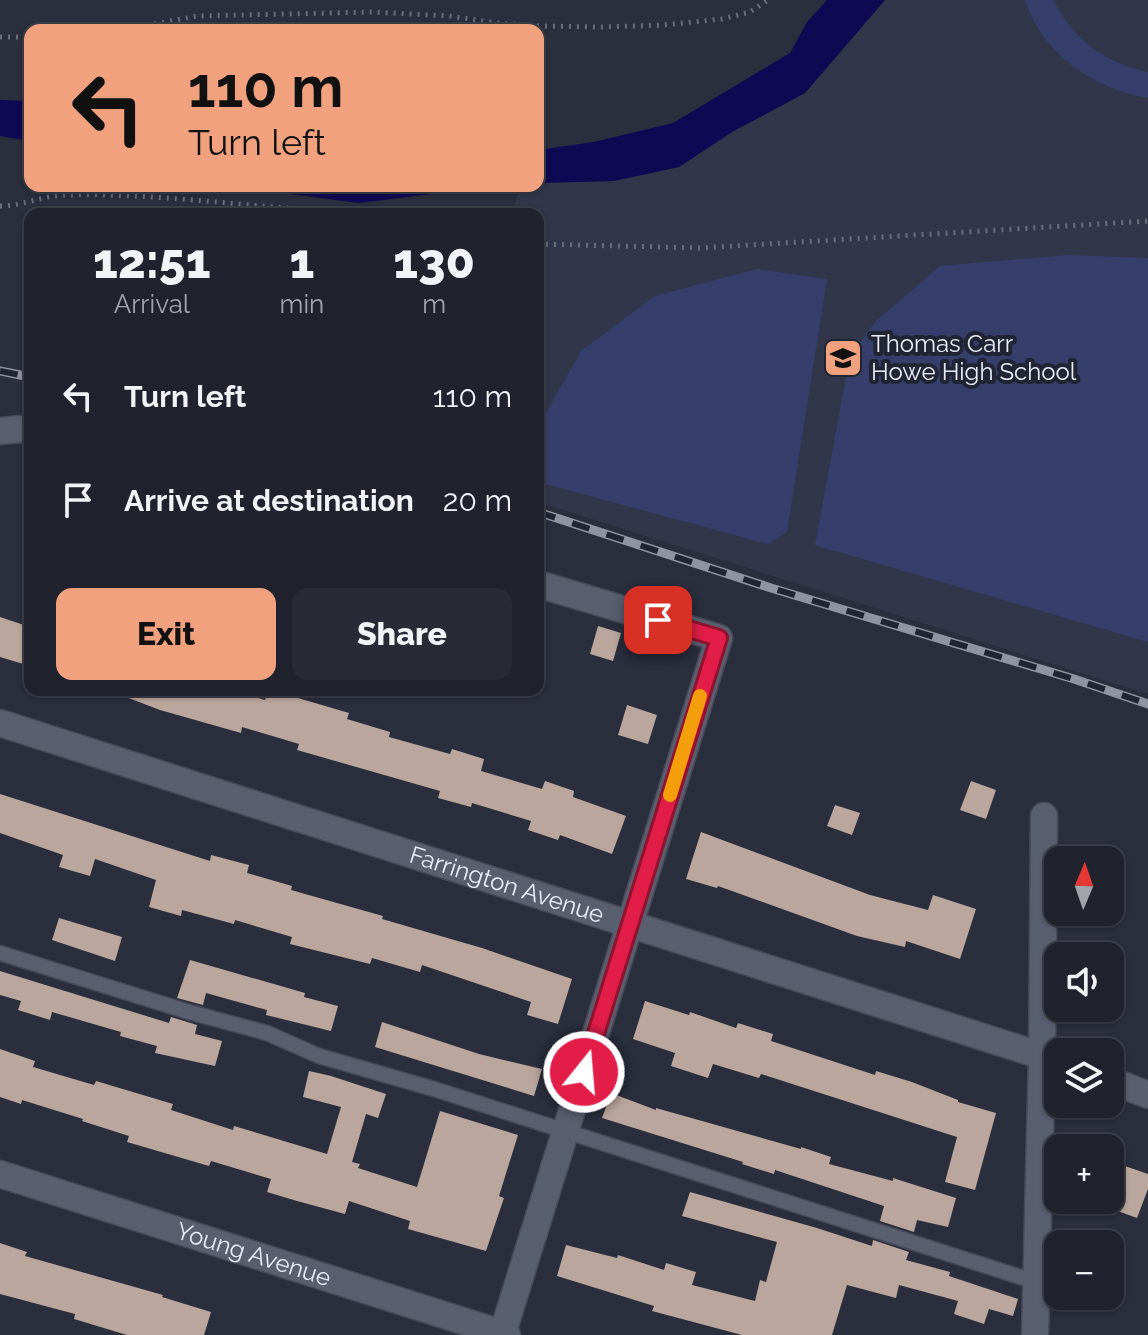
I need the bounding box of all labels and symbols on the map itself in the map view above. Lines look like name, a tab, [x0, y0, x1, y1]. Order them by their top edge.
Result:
place label: Thomas Carr Howe High School	[871, 329, 1077, 386]
school or university icon: Thomas Carr Howe High School	[822, 337, 864, 379]
pin	[624, 586, 692, 654]
street label: Farrington Avenue	[406, 840, 608, 929]
north arrow	[1044, 846, 1124, 926]
position arrow	[542, 1030, 626, 1114]
street label: Young Avenue	[173, 1216, 335, 1292]

